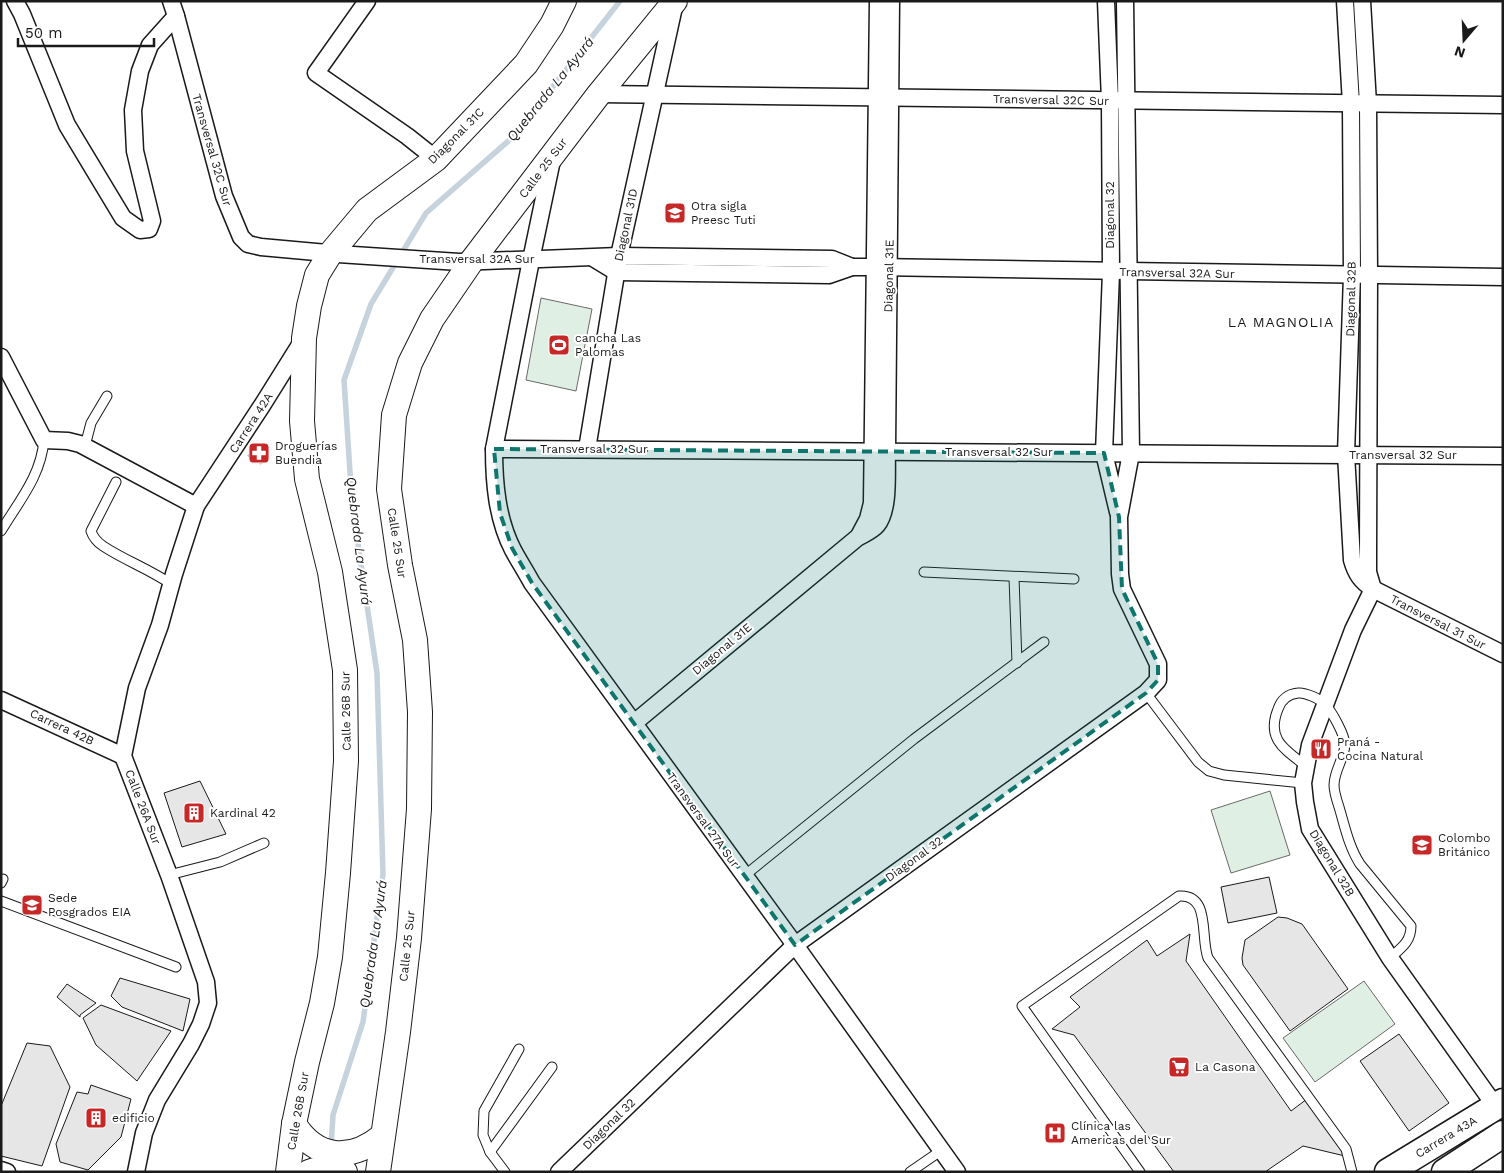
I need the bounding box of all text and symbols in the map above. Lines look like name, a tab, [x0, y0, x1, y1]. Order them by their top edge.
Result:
scale bar	[18, 15, 154, 47]
north arrow	[1439, 15, 1489, 65]
text: 50 m	[25, 24, 62, 42]
water label: Quebrada La Ayurá	[503, 33, 597, 144]
text: N	[1452, 43, 1467, 62]
street label: Transversal 32C Sur	[189, 92, 235, 208]
street label: Transversal 32C Sur	[993, 92, 1109, 108]
street label: Diagonal 31C	[425, 105, 487, 167]
street label: Calle 25 Sur	[516, 135, 570, 201]
street label: Diagonal 32	[1103, 181, 1117, 249]
street label: Diagonal 31D	[611, 187, 641, 263]
place label: Otra sigla Preesc Tuti	[691, 199, 756, 227]
school or university icon: Otra sigla Preesc Tuti	[663, 201, 687, 225]
street label: Diagonal 31E	[881, 239, 897, 313]
street label: Transversal 32A Sur	[419, 252, 535, 266]
street label: Diagonal 32B	[1343, 261, 1359, 337]
street label: Transversal 32A Sur	[1119, 265, 1235, 281]
district label: LA MAGNOLIA	[1228, 314, 1334, 330]
place label: cancha Las Palomas	[575, 331, 641, 359]
sports icon: cancha Las Palomas	[547, 333, 571, 357]
street label: Carrera 42A	[226, 390, 276, 456]
place label: Droguerías Buendia	[275, 439, 337, 467]
pharmacy icon: Droguerías Buendia	[247, 441, 271, 465]
street label: Transversal 32 Sur	[540, 442, 648, 456]
street label: Transversal 32 Sur	[945, 445, 1053, 459]
street label: Transversal 32 Sur	[1349, 448, 1457, 462]
water label: Quebrada La Ayurá	[343, 476, 375, 607]
street label: Calle 25 Sur	[385, 507, 410, 579]
street label: Transversal 31 Sur	[1388, 592, 1488, 652]
street label: Diagonal 31E	[690, 620, 755, 678]
street label: Calle 26B Sur	[338, 671, 354, 751]
street label: Carrera 42B	[28, 706, 96, 748]
place label: Praná - Cocina Natural	[1337, 735, 1424, 763]
restaurant icon: Praná - Cocina Natural	[1309, 737, 1333, 761]
street label: Calle 26A Sur	[122, 768, 164, 847]
street label: Transversal 27A Sur	[664, 770, 742, 870]
building icon: Kardinal 42	[182, 801, 206, 825]
place label: Kardinal 42	[210, 806, 276, 820]
street label: Diagonal 32B	[1307, 827, 1358, 899]
place label: Colombo Británico	[1438, 831, 1490, 859]
street label: Diagonal 32	[882, 833, 946, 885]
school or university icon: Colombo Británico	[1410, 833, 1434, 857]
water label: Quebrada La Ayurá	[356, 878, 390, 1009]
place label: Sede Posgrados EIA	[48, 891, 131, 919]
school or university icon: Sede Posgrados EIA	[20, 893, 44, 917]
street label: Calle 25 Sur	[396, 910, 418, 982]
supermarket icon: La Casona	[1167, 1055, 1191, 1079]
place label: La Casona	[1195, 1060, 1256, 1074]
street label: Calle 26B Sur	[284, 1071, 312, 1151]
street label: Diagonal 32	[580, 1095, 638, 1153]
building icon: edificio	[84, 1106, 108, 1130]
place label: edificio	[112, 1111, 155, 1125]
street label: Carrera 43A	[1413, 1113, 1479, 1161]
place label: Clínica las Americas del Sur	[1071, 1119, 1171, 1147]
hospital icon: Clínica las Americas del Sur	[1043, 1121, 1067, 1145]

